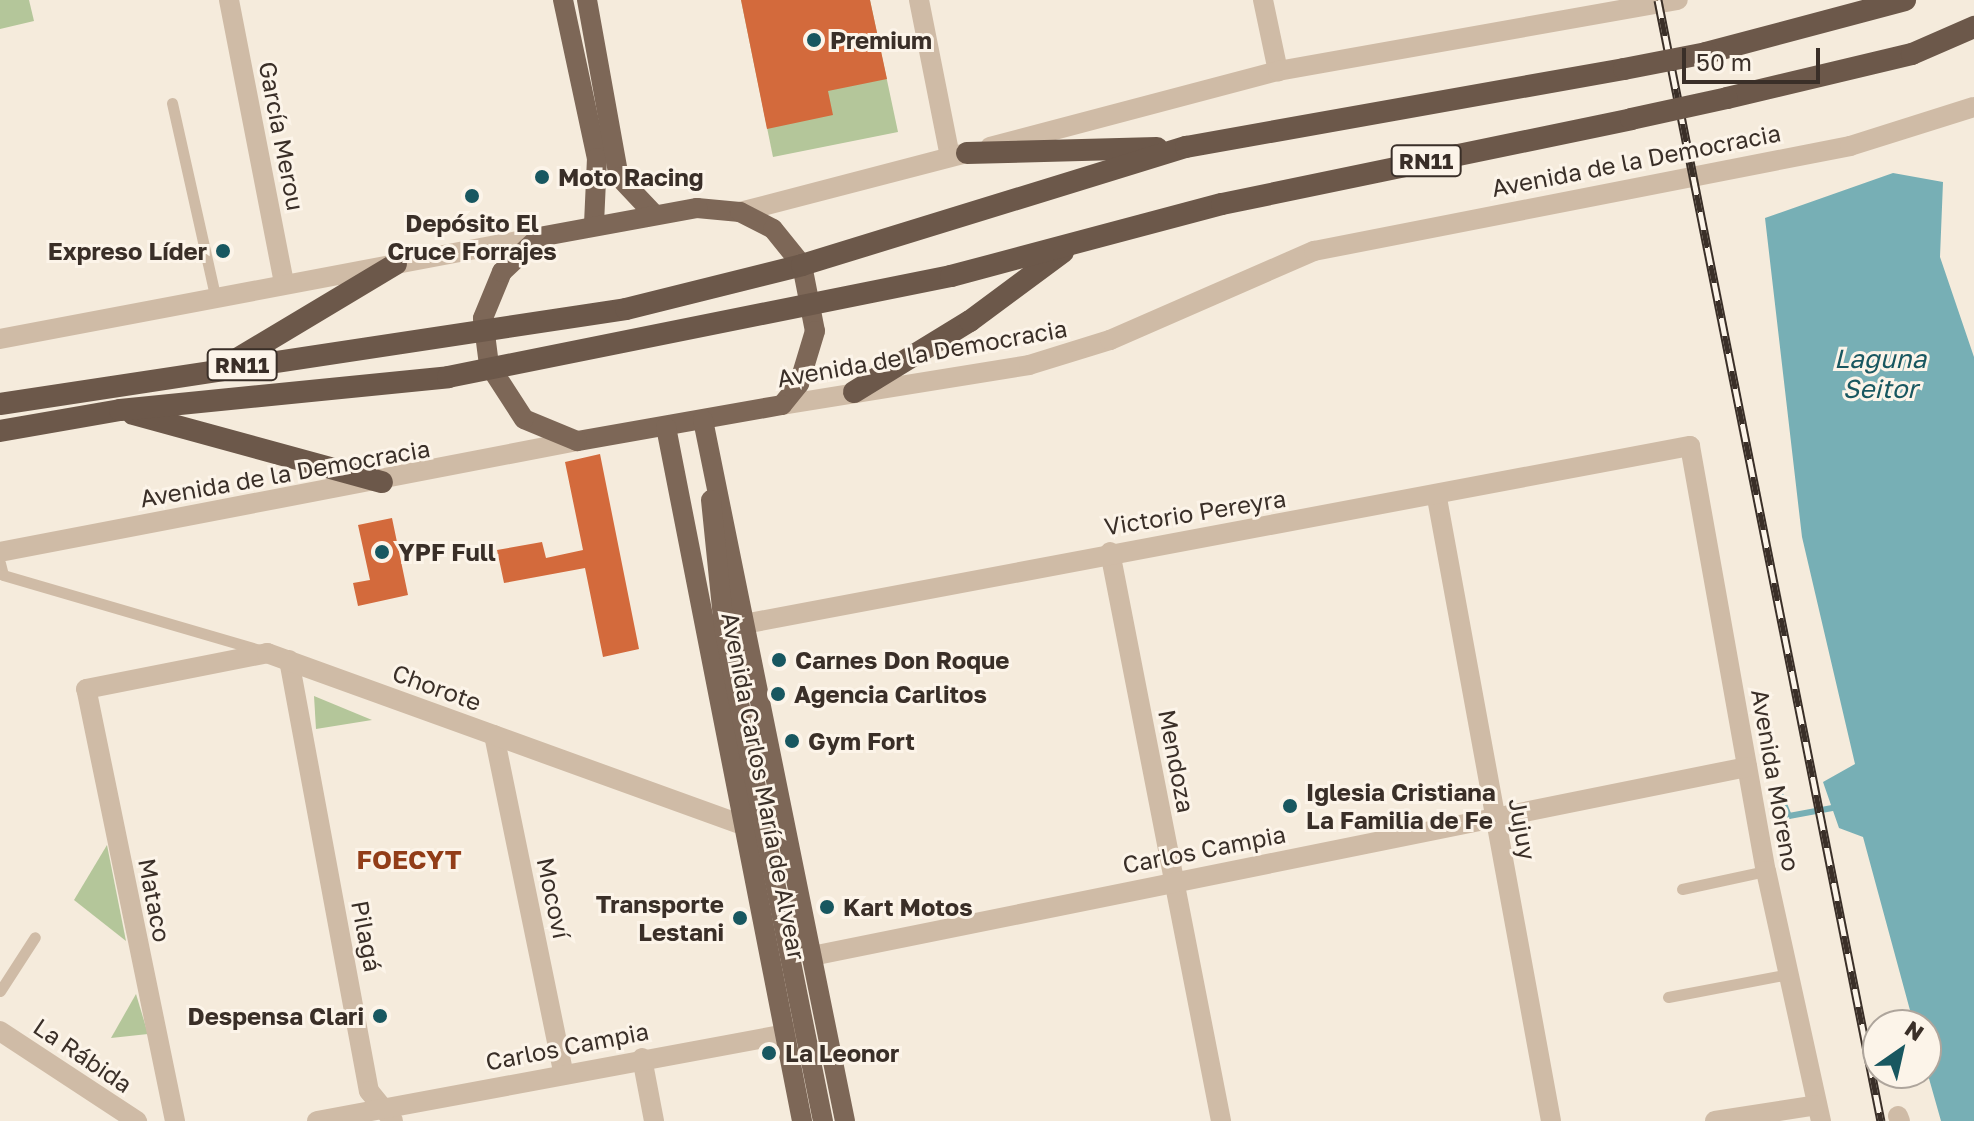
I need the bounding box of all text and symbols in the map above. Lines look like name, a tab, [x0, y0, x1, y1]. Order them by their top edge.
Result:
place label: Premium	[830, 26, 932, 54]
marker: Premium	[805, 31, 823, 49]
scale bar	[1686, 32, 1824, 82]
text: 50 m	[1696, 47, 1752, 76]
street label: García Merou	[253, 59, 311, 213]
street label: Avenida de la Democracia	[1489, 118, 1783, 202]
road number: RN11	[1390, 143, 1462, 179]
place label: Moto Racing	[558, 163, 704, 191]
marker: Moto Racing	[533, 168, 551, 186]
marker: Depósito El Cruce Forrajes	[463, 187, 481, 205]
place label: Depósito El Cruce Forrajes	[387, 209, 557, 265]
place label: Expreso Líder	[48, 237, 207, 265]
marker: Expreso Líder	[214, 242, 232, 260]
street label: Avenida de la Democracia	[775, 313, 1069, 393]
water label: Laguna Seitor	[1834, 343, 1926, 404]
road number: RN11	[206, 347, 278, 383]
street label: Avenida de la Democracia	[138, 433, 432, 513]
street label: Victorio Pereyra	[1102, 483, 1288, 541]
place label: YPF Full	[398, 538, 496, 566]
marker: YPF Full	[373, 543, 391, 561]
street label: Avenida Carlos María de Alvear	[716, 610, 812, 962]
place label: Carnes Don Roque	[795, 646, 1009, 674]
marker: Carnes Don Roque	[770, 651, 788, 669]
street label: Chorote	[389, 658, 485, 716]
place label: Agencia Carlitos	[794, 680, 987, 708]
marker: Agencia Carlitos	[769, 685, 787, 703]
street label: Avenida Moreno	[1746, 687, 1806, 873]
street label: Mendoza	[1153, 707, 1201, 815]
place label: Gym Fort	[808, 727, 915, 755]
marker: Gym Fort	[783, 732, 801, 750]
place label: Iglesia Cristiana La Familia de Fe	[1306, 778, 1496, 834]
street label: Jujuy	[1503, 796, 1543, 862]
marker: Iglesia Cristiana La Familia de Fe	[1281, 797, 1299, 815]
street label: Carlos Campia	[1120, 819, 1288, 879]
district label: FOECYT	[356, 844, 462, 876]
street label: Mocoví	[531, 855, 577, 941]
street label: Mataco	[133, 856, 177, 944]
place label: Transporte Lestani	[596, 890, 724, 946]
place label: Kart Motos	[843, 893, 973, 921]
street label: Pilagá	[346, 898, 388, 974]
marker: Kart Motos	[818, 898, 836, 916]
marker: Transporte Lestani	[731, 909, 749, 927]
place label: Despensa Clari	[188, 1002, 364, 1030]
marker: Despensa Clari	[371, 1007, 389, 1025]
north arrow	[1862, 1009, 1942, 1089]
street label: La Rábida	[28, 1012, 138, 1098]
text: N	[1900, 1014, 1929, 1046]
street label: Carlos Campia	[483, 1016, 651, 1076]
place label: La Leonor	[785, 1039, 899, 1067]
marker: La Leonor	[760, 1044, 778, 1062]

